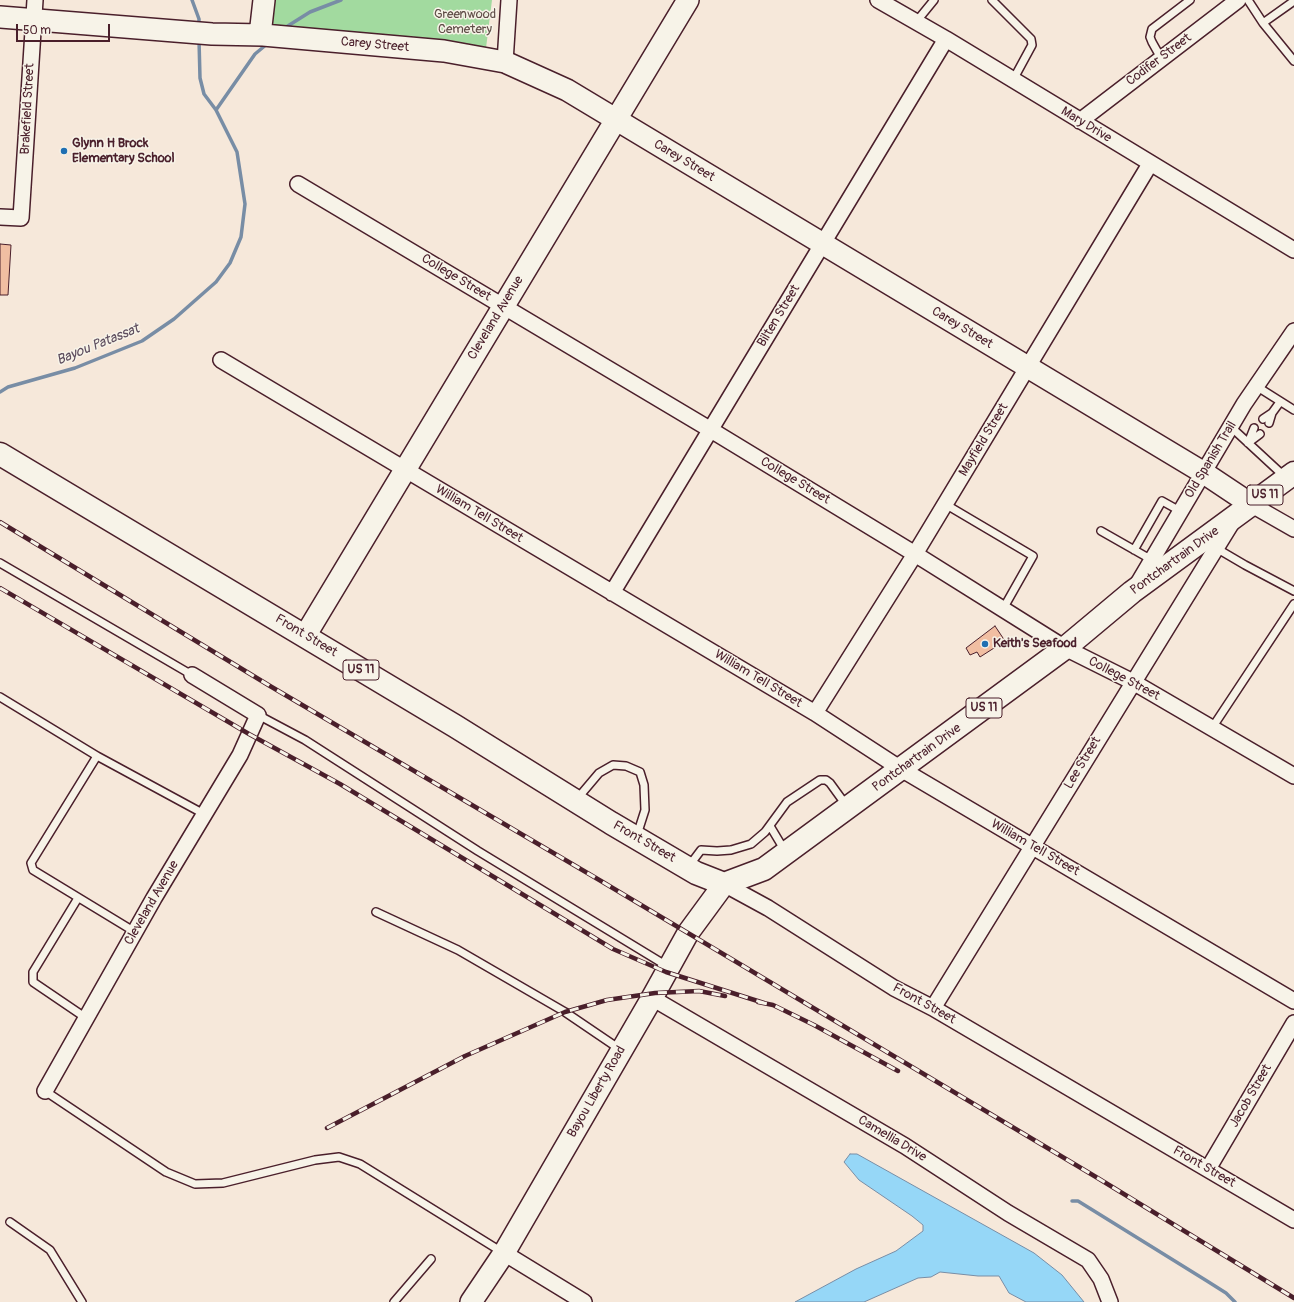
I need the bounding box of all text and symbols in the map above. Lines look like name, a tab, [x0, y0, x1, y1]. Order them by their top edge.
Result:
park label: Greenwood Cemetery	[434, 7, 496, 38]
scale bar	[18, 16, 112, 42]
text: 50 m	[23, 23, 51, 38]
street label: Codifer Street	[1123, 31, 1195, 89]
street label: Carey Street	[340, 34, 410, 56]
street label: Brakefield Street	[18, 63, 38, 155]
street label: Mary Drive	[1058, 104, 1114, 146]
place label: Glynn H Brock Elementary School	[72, 136, 175, 167]
street label: Carey Street	[651, 137, 717, 185]
marker: Glynn H Brock Elementary School	[59, 146, 69, 156]
street label: College Street	[418, 251, 494, 305]
street label: Cleveland Avenue	[465, 273, 527, 363]
street label: Bilten Street	[754, 282, 804, 350]
street label: Carey Street	[929, 304, 995, 352]
water label: Bayou Patassat	[54, 321, 142, 369]
street label: Mayfield Street	[956, 401, 1012, 479]
street label: Old Spanish Trail	[1182, 419, 1240, 501]
street label: College Street	[757, 454, 833, 508]
street label: William Tell Street	[432, 482, 526, 546]
road number: US 11	[1247, 485, 1283, 505]
street label: Pontchartrain Drive	[1128, 524, 1222, 598]
street label: Front Street	[272, 611, 340, 661]
place label: Keith's Seafood	[993, 636, 1077, 652]
marker: Keith's Seafood	[980, 639, 990, 649]
street label: William Tell Street	[711, 647, 805, 711]
street label: College Street	[1086, 654, 1162, 704]
road number: US 11	[343, 660, 379, 680]
road number: US 11	[966, 698, 1002, 718]
street label: Pontchartrain Drive	[870, 721, 964, 795]
street label: Lee Street	[1061, 734, 1105, 792]
street label: William Tell Street	[988, 816, 1082, 880]
street label: Front Street	[610, 818, 678, 866]
street label: Cleveland Avenue	[121, 858, 183, 948]
street label: Front Street	[890, 980, 958, 1028]
street label: Bayou Liberty Road	[565, 1044, 629, 1140]
street label: Jacob Street	[1227, 1062, 1275, 1130]
street label: Camellia Drive	[855, 1112, 929, 1166]
street label: Front Street	[1170, 1143, 1238, 1191]

